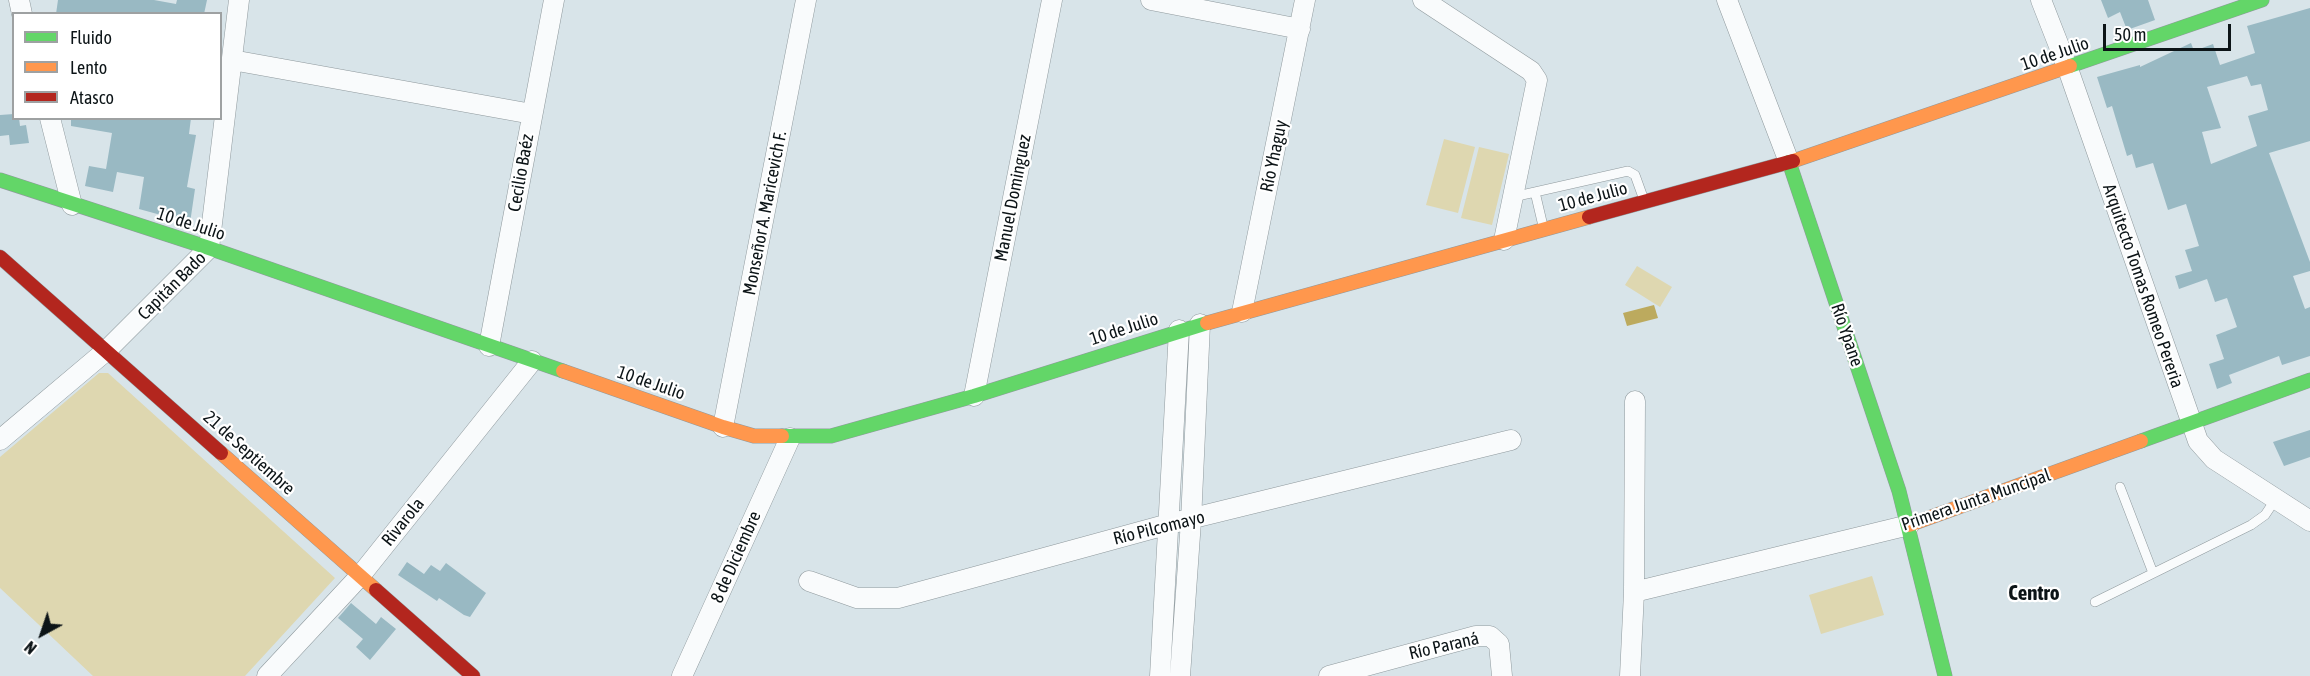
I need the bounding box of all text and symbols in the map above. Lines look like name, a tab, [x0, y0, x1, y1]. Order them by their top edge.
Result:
legend	[12, 12, 222, 120]
scale bar	[2106, 12, 2234, 50]
text: 50 m	[2114, 24, 2146, 45]
text: Fluido	[70, 27, 112, 48]
street label: 10 de Julio	[2018, 32, 2092, 76]
text: Lento	[70, 57, 107, 78]
text: Atasco	[70, 87, 114, 108]
street label: Río Yhaguy	[1256, 118, 1292, 194]
street label: Monseñor A. Maricevich F.	[738, 129, 792, 297]
street label: Cecilio Baéz	[504, 133, 538, 213]
street label: Manuel Dominguez	[990, 133, 1036, 263]
street label: 10 de Julio	[1556, 177, 1630, 217]
street label: Arquitecto Tomas Romeo Pereria	[2098, 181, 2188, 391]
street label: 10 de Julio	[154, 203, 228, 245]
street label: Capitán Bado	[133, 247, 211, 325]
street label: Río Ypane	[1826, 301, 1868, 369]
street label: 10 de Julio	[1087, 308, 1161, 350]
street label: 10 de Julio	[614, 361, 688, 405]
street label: 21 de Septiembre	[199, 406, 299, 500]
street label: Primera Junta Muncipal	[1899, 464, 2053, 536]
street label: Rivarola	[377, 494, 429, 550]
street label: Río Pilcomayo	[1111, 506, 1207, 550]
street label: 8 de Diciembre	[706, 508, 766, 606]
district label: Centro	[2008, 580, 2060, 606]
north arrow	[12, 604, 72, 664]
street label: Río Paraná	[1407, 627, 1481, 665]
text: N	[21, 638, 40, 658]

